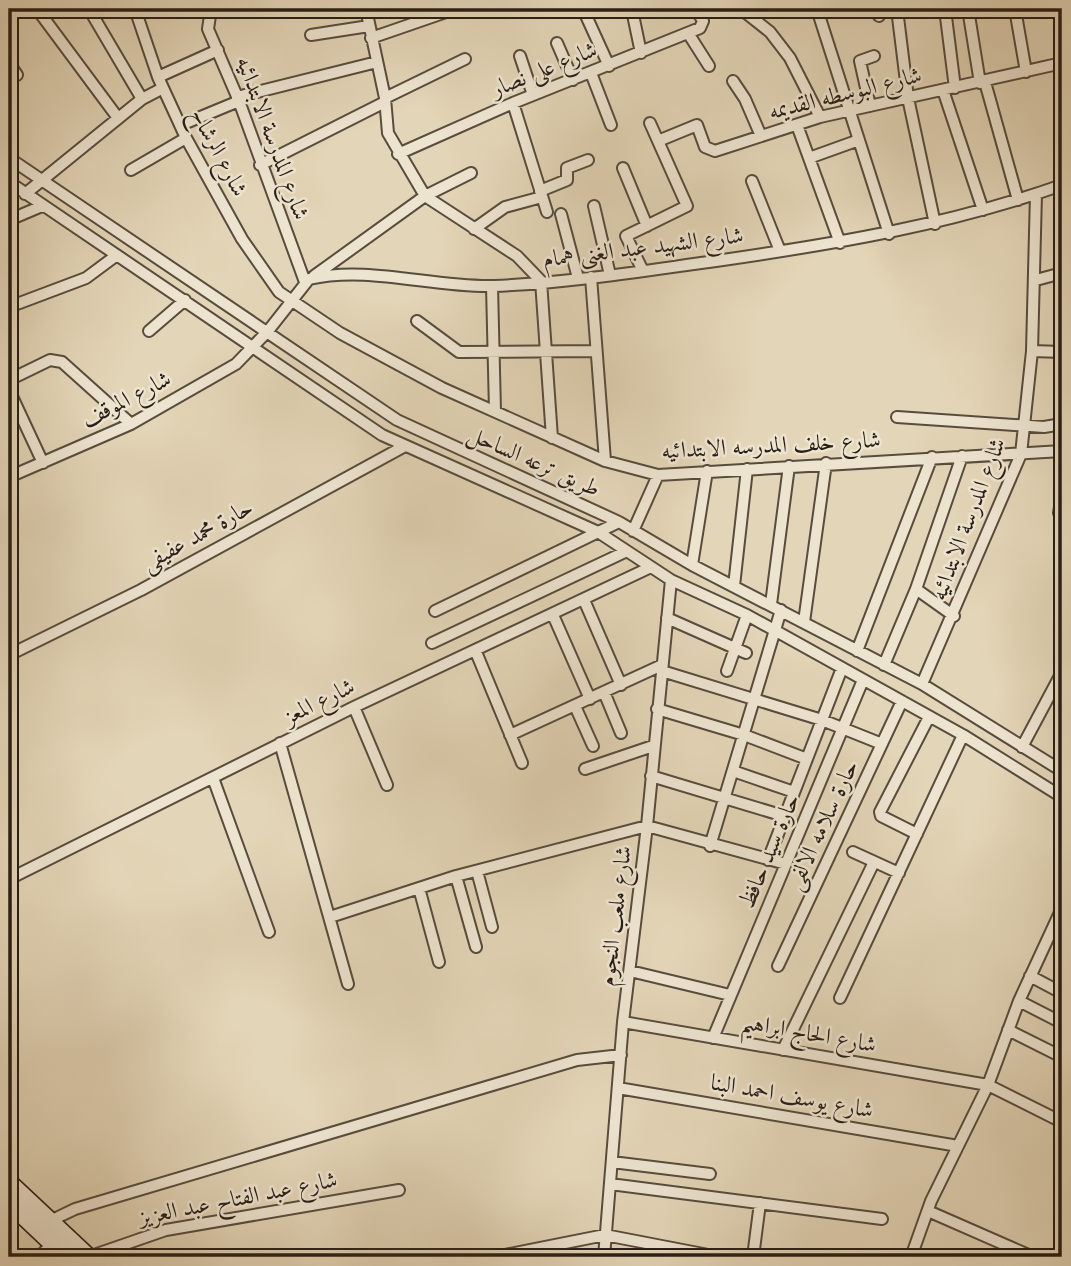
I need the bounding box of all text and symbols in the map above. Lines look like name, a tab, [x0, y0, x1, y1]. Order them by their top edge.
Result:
street label: شارع على نصار	[484, 34, 603, 109]
street label: شارع المدرسة الابتدائيه	[225, 52, 317, 225]
street label: شارع البوسطه القديمه	[765, 59, 926, 131]
street label: شارع الرشاح	[178, 102, 255, 204]
street label: شارع الشهيد عبد الغنى همام	[541, 219, 746, 279]
street label: شارع الموقف	[76, 363, 178, 438]
street label: طريق ترعه الساحل	[462, 418, 605, 505]
street label: شارع خلف المدرسه الابتدائيه	[661, 424, 882, 470]
street label: شارع المدرسة الابتدائيه	[923, 433, 1017, 606]
street label: حارة محمد عفيفى	[136, 492, 259, 579]
street label: شارع المعز	[276, 671, 362, 736]
street label: حارة سلامه الالفى	[778, 755, 867, 896]
street label: حارة سيد حافظ	[731, 789, 807, 913]
street label: شارع ملعب النجوم	[591, 844, 643, 989]
street label: شارع الحاج ابراهيم	[738, 1006, 879, 1067]
street label: شارع يوسف احمد البنا	[707, 1066, 876, 1130]
street label: شارع عبد الفتاح عبد العزيز	[134, 1164, 341, 1238]

